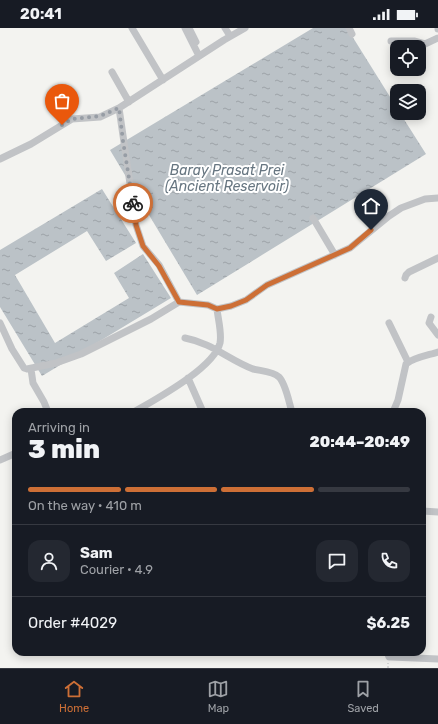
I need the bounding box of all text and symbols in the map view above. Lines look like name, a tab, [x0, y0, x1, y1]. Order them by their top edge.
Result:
text: 20:41	[20, 5, 62, 23]
map controls	[390, 40, 426, 120]
button: locate	[390, 40, 426, 76]
pin	[45, 84, 79, 125]
button: layers	[390, 84, 426, 120]
icon: bag	[51, 90, 73, 112]
water label: Baray Prasat Prei (Ancient Reservoir)	[165, 162, 289, 195]
courier	[113, 183, 153, 223]
pin	[354, 189, 388, 230]
icon: bike	[122, 192, 144, 214]
icon: home	[360, 195, 382, 217]
text: Arriving in	[28, 420, 90, 435]
text: 20:44–20:49	[310, 433, 410, 451]
text: 3 min	[28, 434, 100, 465]
text: On the way · 410 m	[28, 498, 142, 513]
button: person	[28, 540, 70, 582]
button: chat	[316, 540, 358, 582]
button: phone	[368, 540, 410, 582]
text: Sam	[80, 544, 113, 562]
text: Courier · 4.9	[80, 562, 153, 577]
text: Order #4029	[28, 614, 117, 632]
text: $6.25	[367, 614, 410, 632]
tab: Home	[59, 678, 89, 715]
tab: Map	[207, 678, 229, 715]
tab: Saved	[348, 678, 379, 715]

